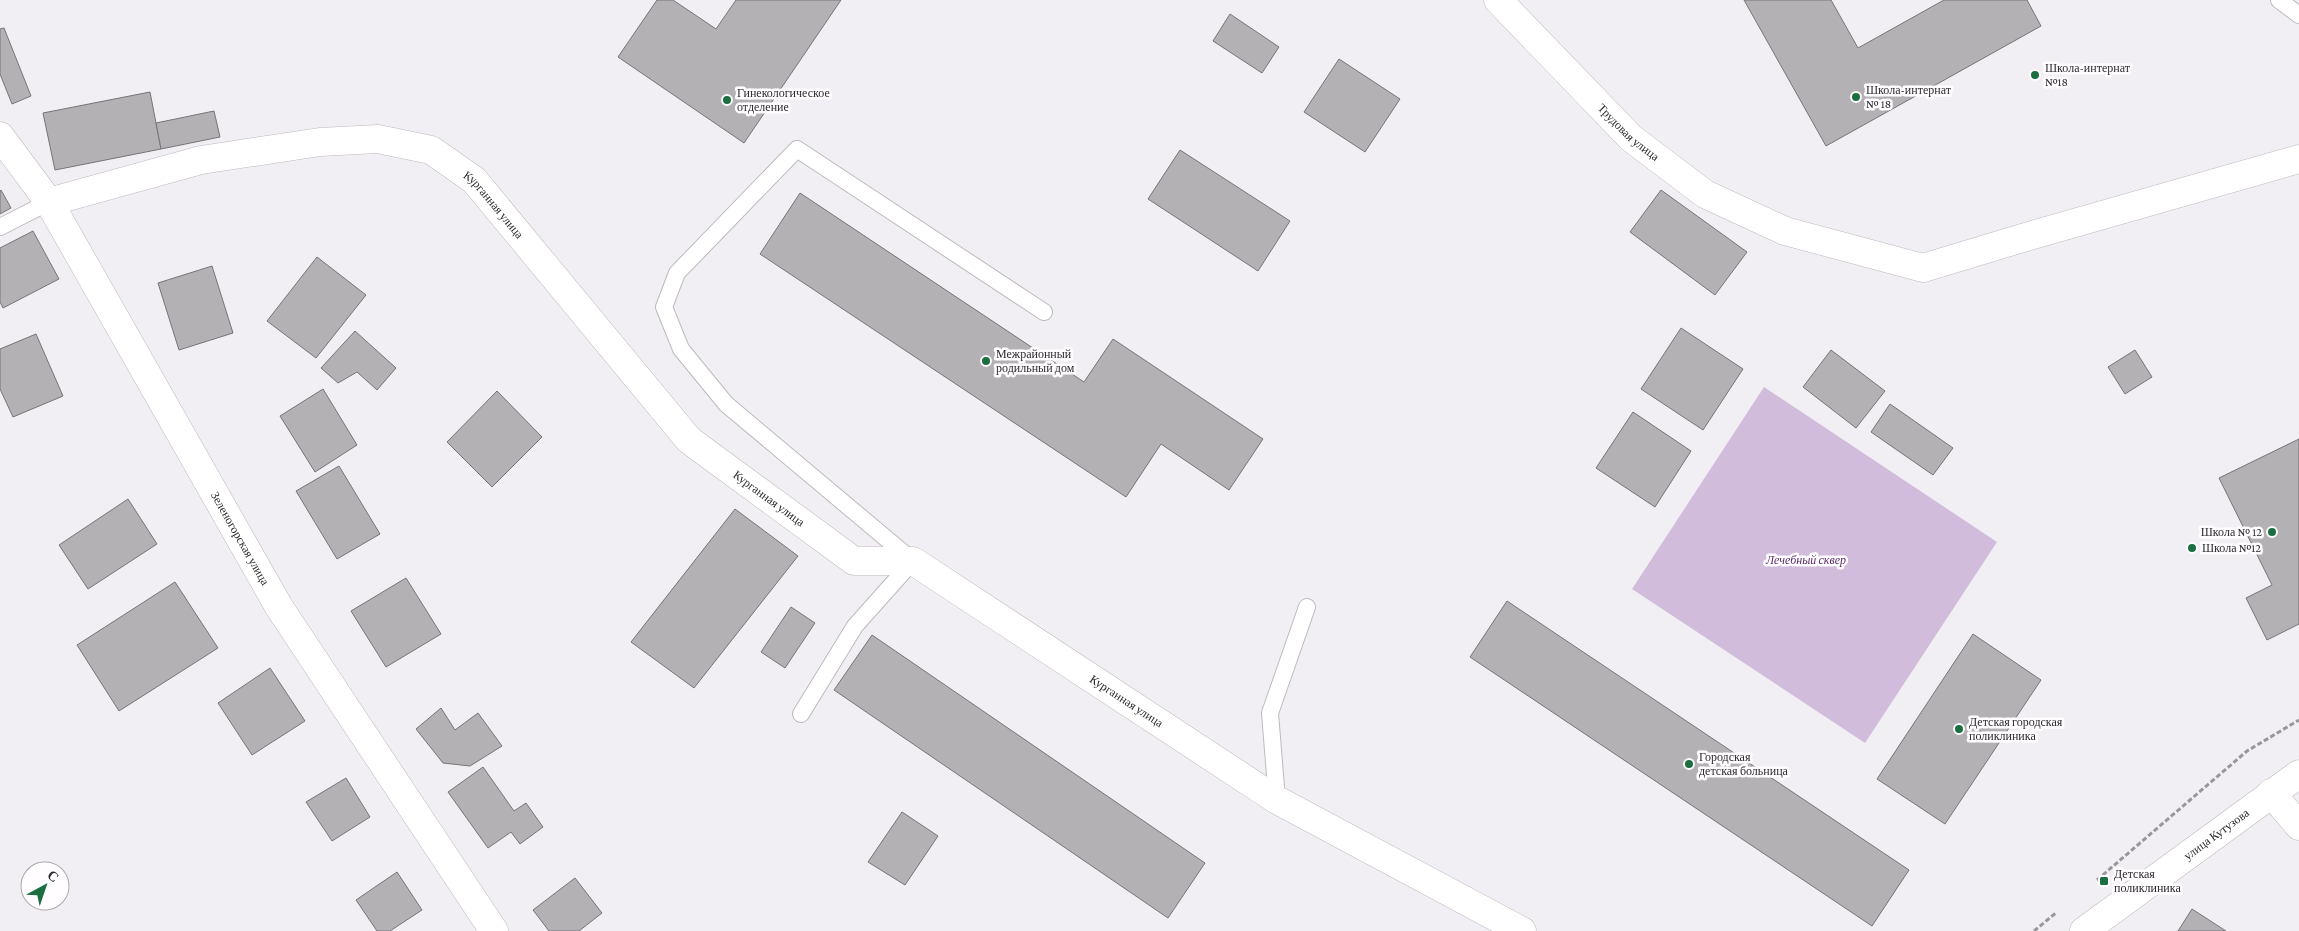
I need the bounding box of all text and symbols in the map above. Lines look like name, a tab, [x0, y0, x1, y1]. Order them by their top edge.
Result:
place label: Школа-интернат №18	[2045, 61, 2131, 89]
marker: Школа-интернат №18	[2029, 69, 2041, 81]
place label: Школа-интернат № 18	[1866, 83, 1952, 111]
place label: Гинекологическое отделение	[737, 86, 830, 114]
marker: Школа-интернат № 18	[1850, 91, 1862, 103]
marker: Гинекологическое отделение	[721, 94, 733, 106]
street label: Трудовая улица	[1595, 101, 1662, 164]
street label: Курганная улица	[461, 168, 527, 242]
place label: Межрайонный родильный дом	[996, 347, 1075, 375]
marker: Межрайонный родильный дом	[980, 355, 992, 367]
street label: Курганная улица	[730, 468, 808, 530]
street label: Зеленогорская улица	[208, 489, 272, 588]
place label: Школа № 12	[2201, 525, 2262, 539]
marker: Школа № 12	[2266, 526, 2278, 538]
place label: Школа №12	[2202, 541, 2261, 555]
marker: Школа №12	[2186, 542, 2198, 554]
park label: Лечебный сквер	[1765, 553, 1846, 567]
street label: Курганная улица	[1087, 672, 1166, 731]
place label: Детская городская поликлиника	[1969, 715, 2063, 743]
marker: Детская городская поликлиника	[1953, 723, 1965, 735]
place label: Городская детская больница	[1699, 750, 1789, 778]
marker: Городская детская больница	[1683, 758, 1695, 770]
street label: улица Кутузова	[2181, 805, 2252, 863]
north arrow	[20, 861, 70, 911]
text: С	[44, 867, 62, 885]
place label: Детская поликлиника	[2114, 867, 2181, 895]
marker: Детская поликлиника	[2098, 875, 2110, 887]

